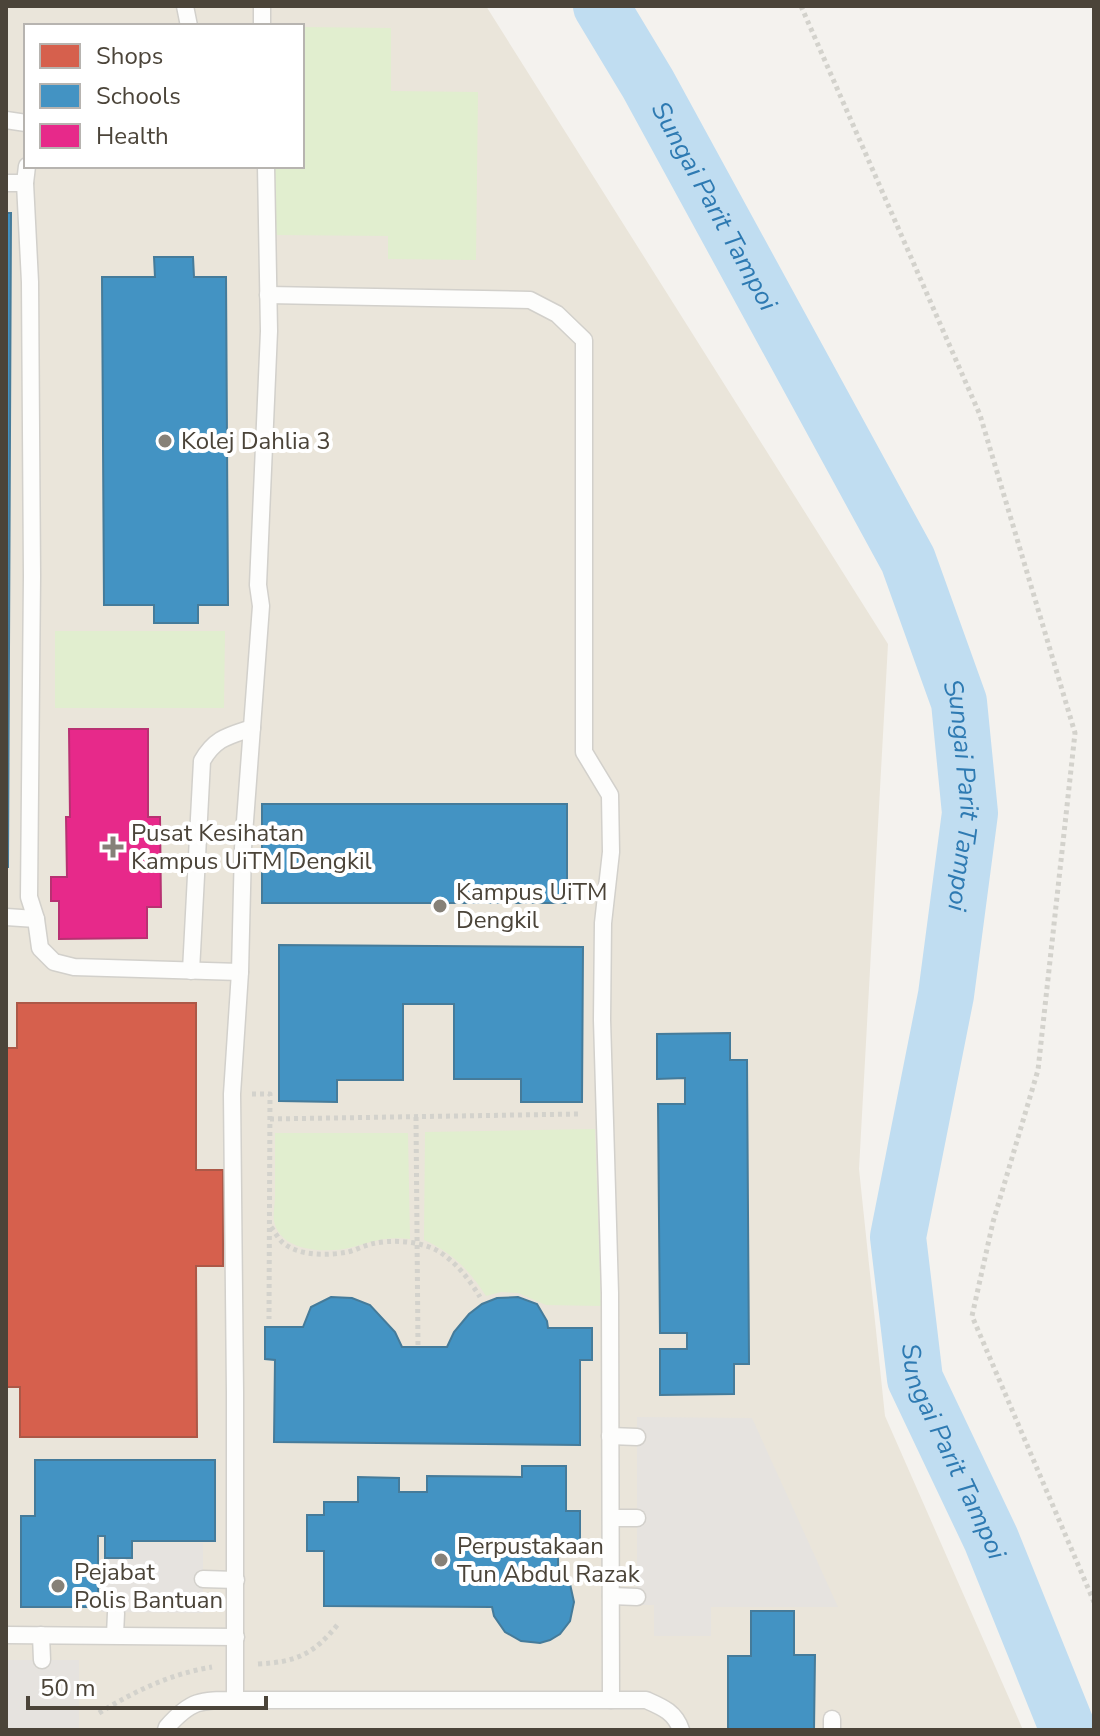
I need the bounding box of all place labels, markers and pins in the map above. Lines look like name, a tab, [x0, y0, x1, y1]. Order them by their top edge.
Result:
place label: Kolej Dahlia 3	[181, 425, 331, 457]
marker: Kolej Dahlia 3	[156, 432, 174, 450]
place label: Pusat Kesihatan Kampus UiTM Dengkil	[131, 817, 372, 877]
marker: Pusat Kesihatan Kampus UiTM Dengkil	[102, 836, 124, 858]
place label: Kampus UiTM Dengkil	[456, 876, 607, 936]
marker: Kampus UiTM Dengkil	[431, 897, 449, 915]
place label: Perpustakaan Tun Abdul Razak	[457, 1530, 641, 1590]
marker: Perpustakaan Tun Abdul Razak	[432, 1551, 450, 1569]
place label: Pejabat Polis Bantuan	[74, 1556, 223, 1616]
marker: Pejabat Polis Bantuan	[49, 1577, 67, 1595]

